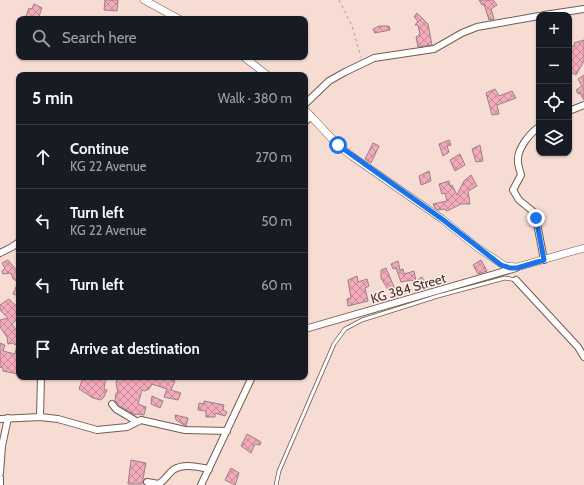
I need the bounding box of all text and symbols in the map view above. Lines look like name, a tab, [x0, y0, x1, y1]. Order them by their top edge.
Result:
map controls	[536, 12, 572, 156]
button: +	[536, 12, 572, 48]
search box	[16, 16, 308, 60]
icon: search	[30, 27, 52, 49]
text: Search here	[62, 29, 137, 47]
button: −	[536, 48, 572, 84]
button: locate	[536, 84, 572, 120]
text: 5 min	[32, 88, 73, 108]
text: Walk · 380 m	[218, 90, 292, 106]
button: layers	[536, 120, 572, 156]
route start	[329, 136, 347, 154]
text: Continue	[70, 140, 129, 158]
icon: ahead	[32, 146, 54, 168]
text: 270 m	[255, 149, 292, 165]
text: KG 22 Avenue	[70, 158, 146, 174]
text: Turn left	[70, 204, 124, 222]
route end	[527, 209, 545, 227]
icon: left	[32, 210, 54, 232]
text: 50 m	[262, 213, 292, 229]
text: KG 22 Avenue	[70, 222, 146, 238]
street label: KG 384 Street	[369, 269, 448, 306]
icon: left	[32, 274, 54, 296]
text: Turn left	[70, 276, 124, 294]
text: 60 m	[261, 277, 292, 293]
icon: arrive	[32, 338, 54, 360]
text: Arrive at destination	[70, 340, 200, 358]

